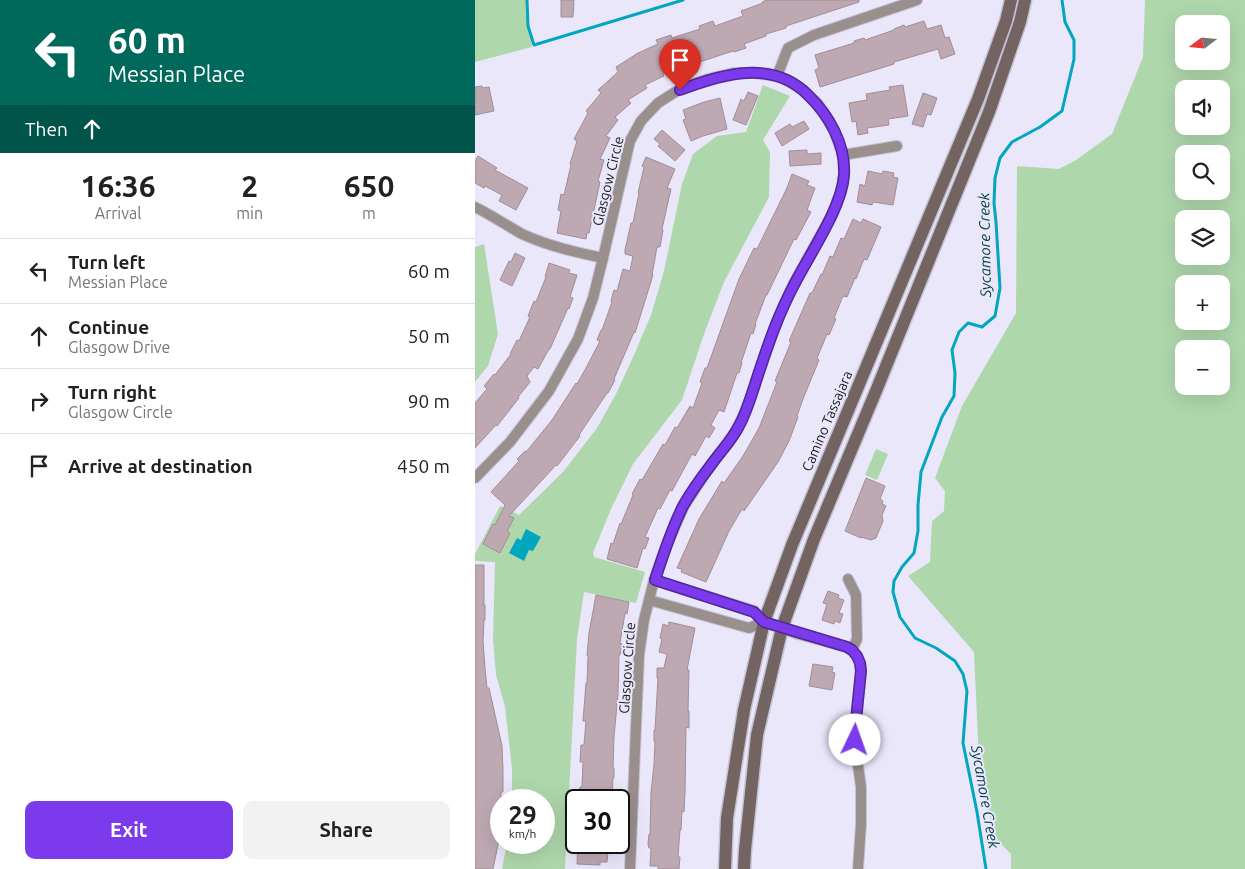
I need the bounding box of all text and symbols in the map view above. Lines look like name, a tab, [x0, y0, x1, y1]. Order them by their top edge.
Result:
north arrow	[1175, 15, 1230, 70]
map controls	[1175, 15, 1230, 395]
icon: left	[25, 20, 90, 85]
text: 60 m	[108, 20, 186, 60]
pin	[659, 39, 701, 90]
icon: arrive	[666, 46, 694, 74]
text: Messian Place	[108, 61, 245, 86]
button: sound	[1175, 80, 1230, 135]
icon: ahead	[78, 115, 106, 143]
text: Then	[25, 118, 68, 140]
street label: Glasgow Circle	[589, 135, 627, 227]
button: search	[1175, 145, 1230, 200]
text: 16:36	[81, 169, 156, 203]
text: 2	[241, 169, 258, 203]
text: 650	[344, 169, 394, 203]
water label: Sycamore Creek	[975, 192, 994, 298]
text: Arrival	[95, 204, 141, 222]
text: min	[236, 204, 263, 222]
text: m	[362, 204, 376, 222]
button: layers	[1175, 210, 1230, 265]
text: Turn left	[68, 251, 146, 273]
icon: left	[25, 257, 53, 285]
text: 60 m	[408, 260, 450, 282]
text: Messian Place	[68, 273, 168, 291]
button: +	[1175, 275, 1230, 330]
text: Continue	[68, 316, 149, 338]
icon: ahead	[25, 322, 53, 350]
text: 50 m	[408, 325, 450, 347]
text: Glasgow Drive	[68, 338, 170, 356]
button: −	[1175, 340, 1230, 395]
street label: Camino Tassajara	[799, 368, 855, 474]
text: Turn right	[68, 381, 156, 403]
icon: right	[25, 387, 53, 415]
text: 90 m	[408, 390, 450, 412]
text: Glasgow Circle	[68, 403, 173, 421]
icon: arrive	[25, 452, 53, 480]
text: Arrive at destination	[68, 455, 253, 477]
text: 450 m	[397, 455, 450, 477]
street label: Glasgow Circle	[616, 622, 638, 714]
position arrow	[828, 713, 880, 765]
water label: Sycamore Creek	[968, 743, 1003, 850]
speed limit sign: 30	[565, 789, 630, 854]
button: Exit	[25, 801, 233, 859]
button: Share	[243, 801, 450, 859]
text: 29	[508, 801, 537, 829]
text: km/h	[509, 827, 536, 840]

